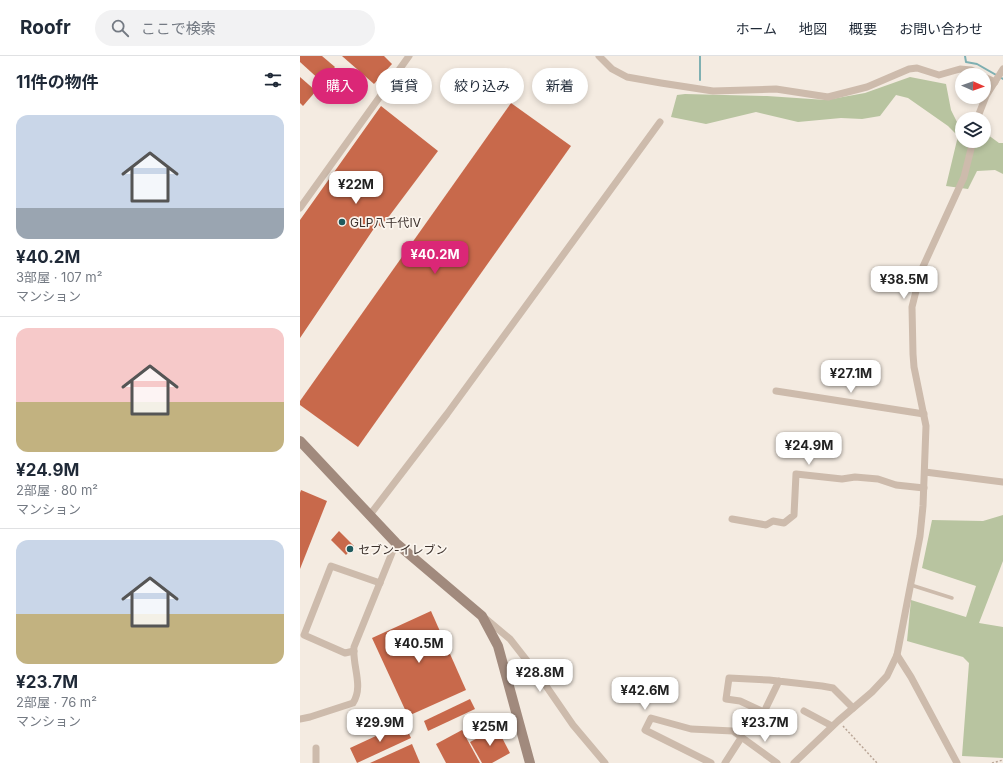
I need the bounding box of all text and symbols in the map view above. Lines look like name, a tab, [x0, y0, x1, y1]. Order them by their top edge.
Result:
search box	[95, 10, 375, 46]
text: Roofr	[20, 16, 71, 39]
icon: search	[109, 17, 131, 39]
text: ここで検索	[141, 19, 216, 38]
text: ホーム	[735, 20, 777, 37]
text: 地図	[799, 20, 827, 37]
text: 概要	[849, 20, 877, 37]
text: お問い合わせ	[899, 20, 983, 37]
chip: 購入	[312, 68, 368, 104]
chip: 賃貸	[376, 68, 432, 104]
chip: 絞り込み	[440, 68, 524, 104]
chip: 新着	[532, 68, 588, 104]
north arrow	[955, 68, 991, 104]
map controls	[955, 68, 991, 148]
icon: filters	[262, 69, 284, 91]
text: 11件の物件	[16, 72, 99, 92]
button: layers	[955, 112, 991, 148]
icon: home	[114, 141, 186, 213]
pin: ¥22M	[332, 171, 380, 205]
text: ¥22M	[338, 176, 374, 192]
place label: GLP八千代Ⅳ	[350, 215, 421, 230]
marker: GLP八千代Ⅳ	[337, 217, 347, 227]
pin: ¥40.2M	[402, 241, 468, 275]
text: ¥40.2M	[410, 246, 460, 262]
text: ¥40.2M	[16, 247, 80, 267]
pin: ¥38.5M	[871, 266, 937, 300]
text: 3部屋 · 107 m²	[16, 269, 102, 285]
text: ¥38.5M	[880, 271, 928, 287]
text: マンション	[16, 288, 81, 304]
icon: home	[114, 354, 186, 426]
pin: ¥27.1M	[818, 360, 884, 394]
text: ¥27.1M	[830, 365, 872, 381]
pin: ¥24.9M	[776, 432, 842, 466]
text: ¥24.9M	[785, 437, 833, 453]
text: ¥24.9M	[16, 460, 79, 480]
text: 2部屋 · 80 m²	[16, 482, 98, 498]
text: マンション	[16, 501, 81, 517]
place label: セブン-イレブン	[358, 542, 448, 557]
marker: セブン-イレブン	[345, 544, 355, 554]
icon: home	[114, 566, 186, 638]
pin: ¥40.5M	[386, 630, 452, 664]
text: ¥40.5M	[394, 635, 444, 651]
pin: ¥28.8M	[507, 659, 573, 693]
text: ¥28.8M	[516, 664, 564, 680]
text: ¥23.7M	[16, 672, 78, 692]
pin: ¥42.6M	[612, 677, 678, 711]
text: ¥42.6M	[621, 682, 669, 698]
text: 2部屋 · 76 m²	[16, 694, 97, 710]
pin: ¥29.9M	[347, 709, 413, 743]
pin: ¥23.7M	[732, 709, 798, 743]
text: マンション	[16, 713, 81, 729]
pin: ¥25M	[466, 713, 514, 747]
text: ¥29.9M	[356, 714, 404, 730]
text: ¥23.7M	[741, 714, 789, 730]
text: ¥25M	[472, 718, 508, 734]

